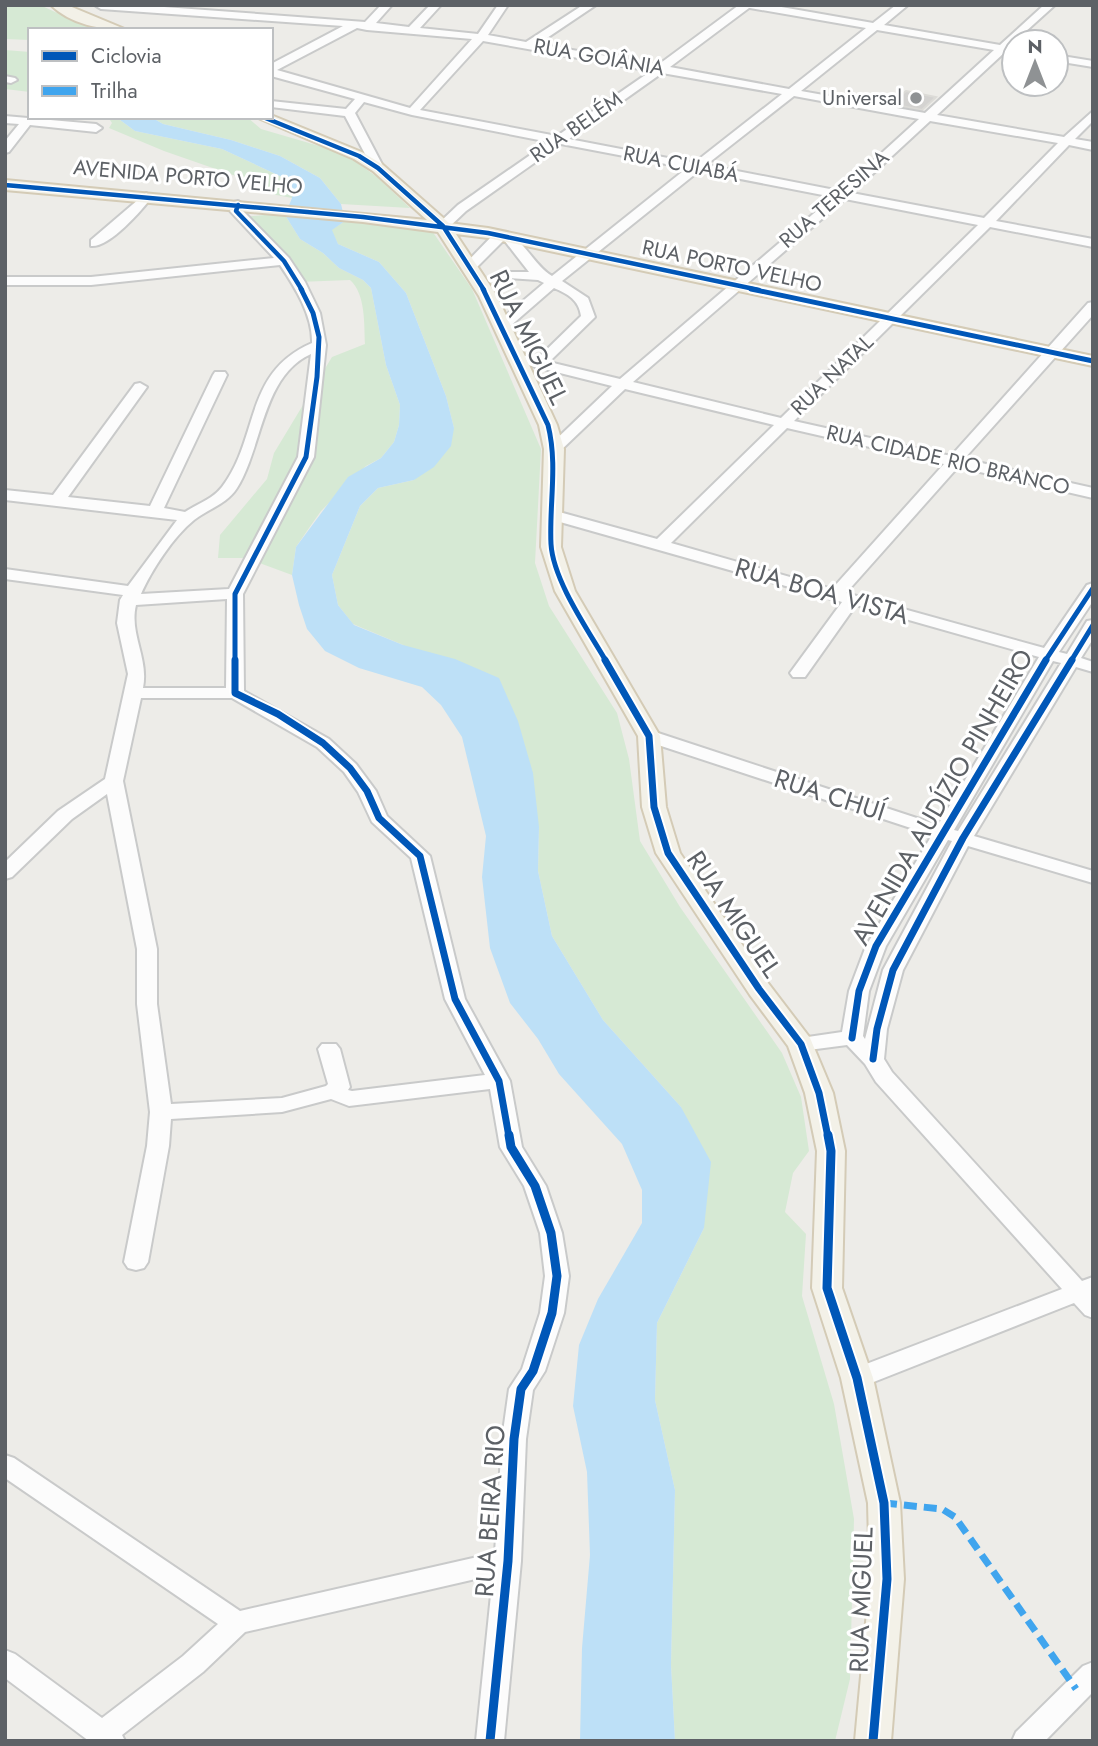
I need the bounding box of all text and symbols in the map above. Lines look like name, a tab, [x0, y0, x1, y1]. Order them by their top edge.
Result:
legend	[28, 28, 273, 119]
north arrow	[1000, 28, 1070, 98]
street label: RUA GOIÂNIA	[531, 31, 667, 83]
text: N	[1027, 33, 1043, 60]
text: Ciclovia	[91, 41, 162, 71]
text: Trilha	[91, 76, 138, 106]
place label: Universal	[822, 83, 902, 113]
street label: RUA BELÉM	[524, 84, 628, 170]
marker: Universal	[908, 90, 924, 106]
street label: RUA CUIABÁ	[621, 138, 741, 190]
street label: RUA TERESINA	[773, 143, 895, 255]
street label: AVENIDA PORTO VELHO	[72, 152, 304, 202]
street label: RUA PORTO VELHO	[639, 232, 825, 300]
street label: RUA MIGUEL	[480, 263, 578, 411]
street label: RUA NATAL	[784, 327, 880, 422]
street label: RUA CIDADE RIO BRANCO	[823, 417, 1073, 503]
street label: RUA BOA VISTA	[731, 548, 914, 634]
street label: AVENIDA AUDÍZIO PINHEIRO	[842, 642, 1042, 952]
street label: RUA CHUÍ	[770, 759, 891, 831]
street label: RUA MIGUEL	[678, 843, 791, 985]
street label: RUA BEIRA RIO	[465, 1424, 515, 1598]
street label: RUA MIGUEL	[839, 1526, 883, 1673]

